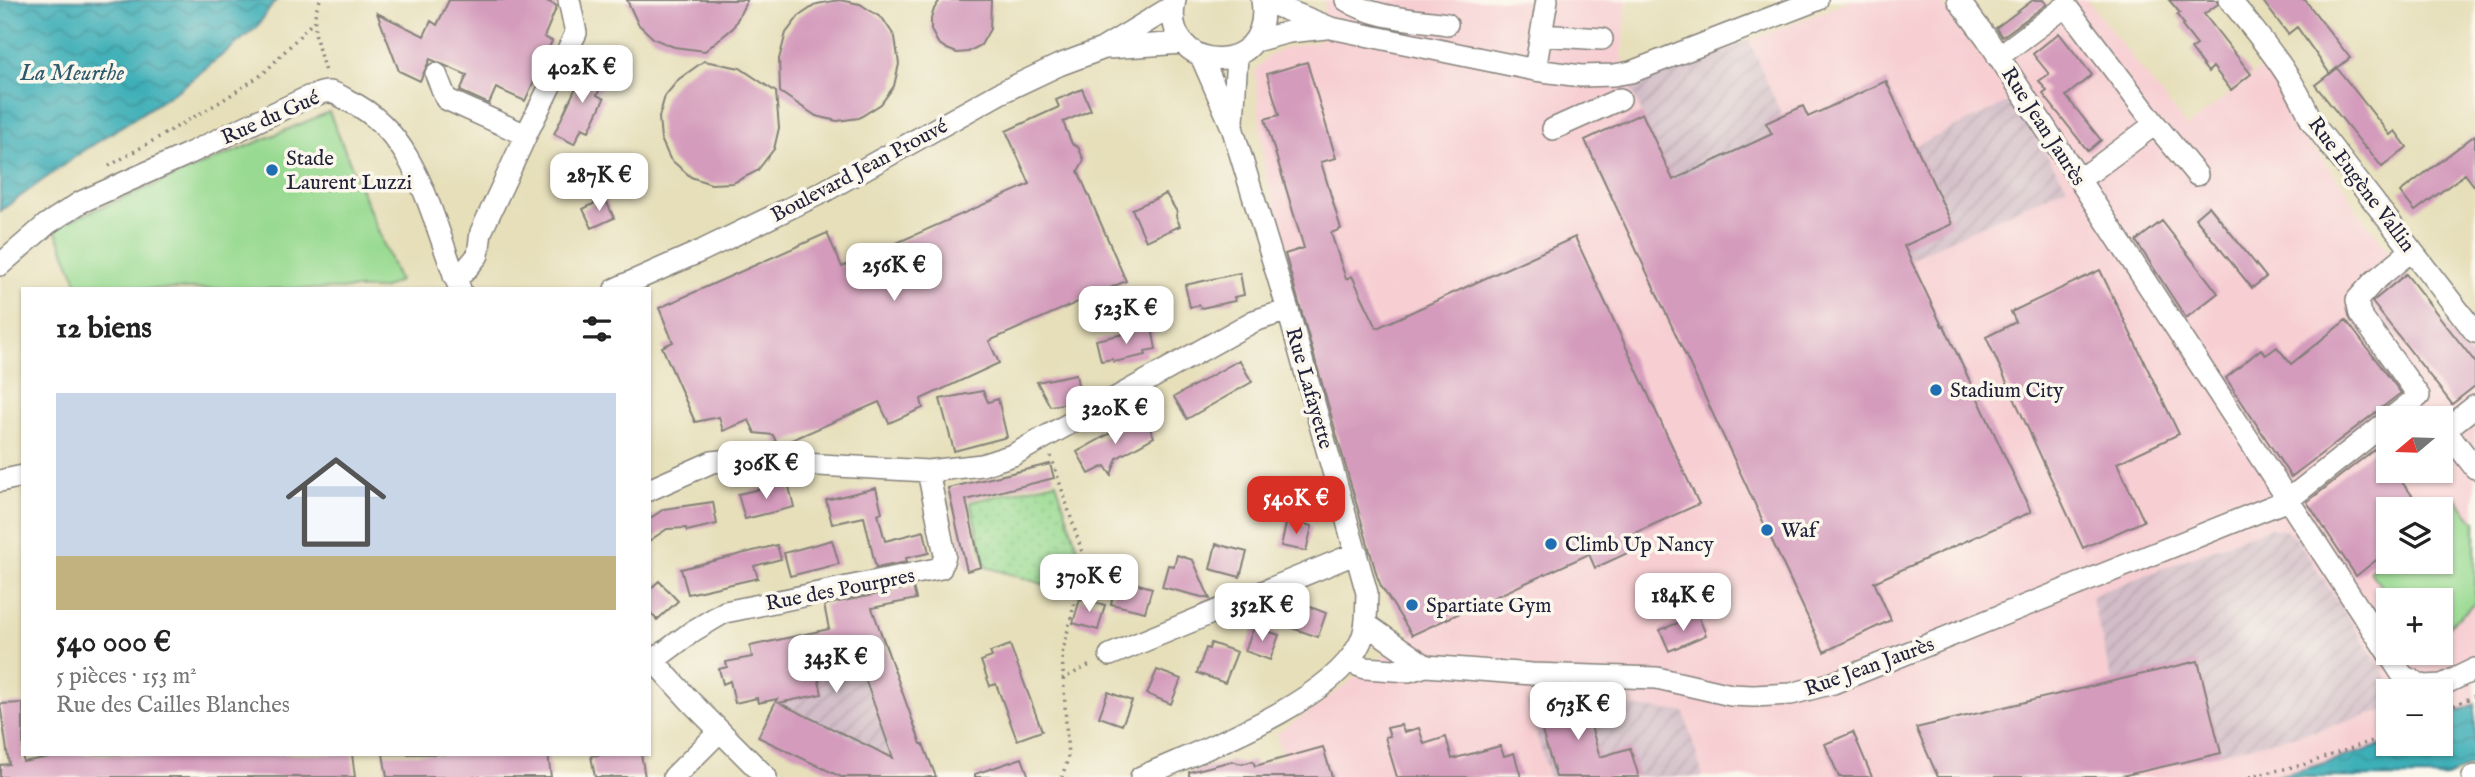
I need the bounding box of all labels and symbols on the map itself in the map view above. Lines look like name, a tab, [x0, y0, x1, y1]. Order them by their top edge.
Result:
pin: 402K €	[525, 46, 639, 105]
water label: La Meurthe	[19, 59, 124, 88]
street label: Rue Jean Jaurès	[1994, 62, 2091, 191]
street label: Rue du Gué	[217, 85, 324, 152]
street label: Rue Eugène Vallin	[2301, 112, 2421, 258]
street label: Boulevard Jean Prouvé	[767, 113, 953, 229]
place label: Stade Laurent Luzzi	[286, 146, 412, 197]
pin: 287K €	[542, 154, 656, 213]
marker: Stade Laurent Luzzi	[264, 162, 280, 178]
pin: 256K €	[837, 244, 951, 303]
pin: 523K €	[1069, 286, 1183, 346]
street label: Rue Lafayette	[1278, 324, 1339, 453]
place label: Stadium City	[1950, 378, 2064, 405]
marker: Stadium City	[1928, 382, 1944, 398]
pin: 320K €	[1058, 386, 1172, 446]
north arrow	[2376, 406, 2454, 483]
pin: 306K €	[709, 442, 823, 501]
pin: 540K €	[1239, 476, 1353, 536]
place label: Waf	[1781, 518, 1820, 545]
marker: Waf	[1759, 522, 1775, 538]
place label: Climb Up Nancy	[1565, 532, 1714, 559]
marker: Climb Up Nancy	[1543, 536, 1559, 552]
pin: 370K €	[1032, 554, 1146, 614]
street label: Rue des Pourpres	[763, 563, 917, 618]
pin: 184K €	[1626, 574, 1740, 633]
pin: 352K €	[1205, 584, 1319, 643]
place label: Spartiate Gym	[1426, 593, 1552, 620]
marker: Spartiate Gym	[1404, 597, 1420, 613]
street label: Rue Jean Jaurès	[1801, 631, 1938, 703]
pin: 343K €	[779, 636, 893, 695]
pin: 673K €	[1521, 682, 1635, 742]

